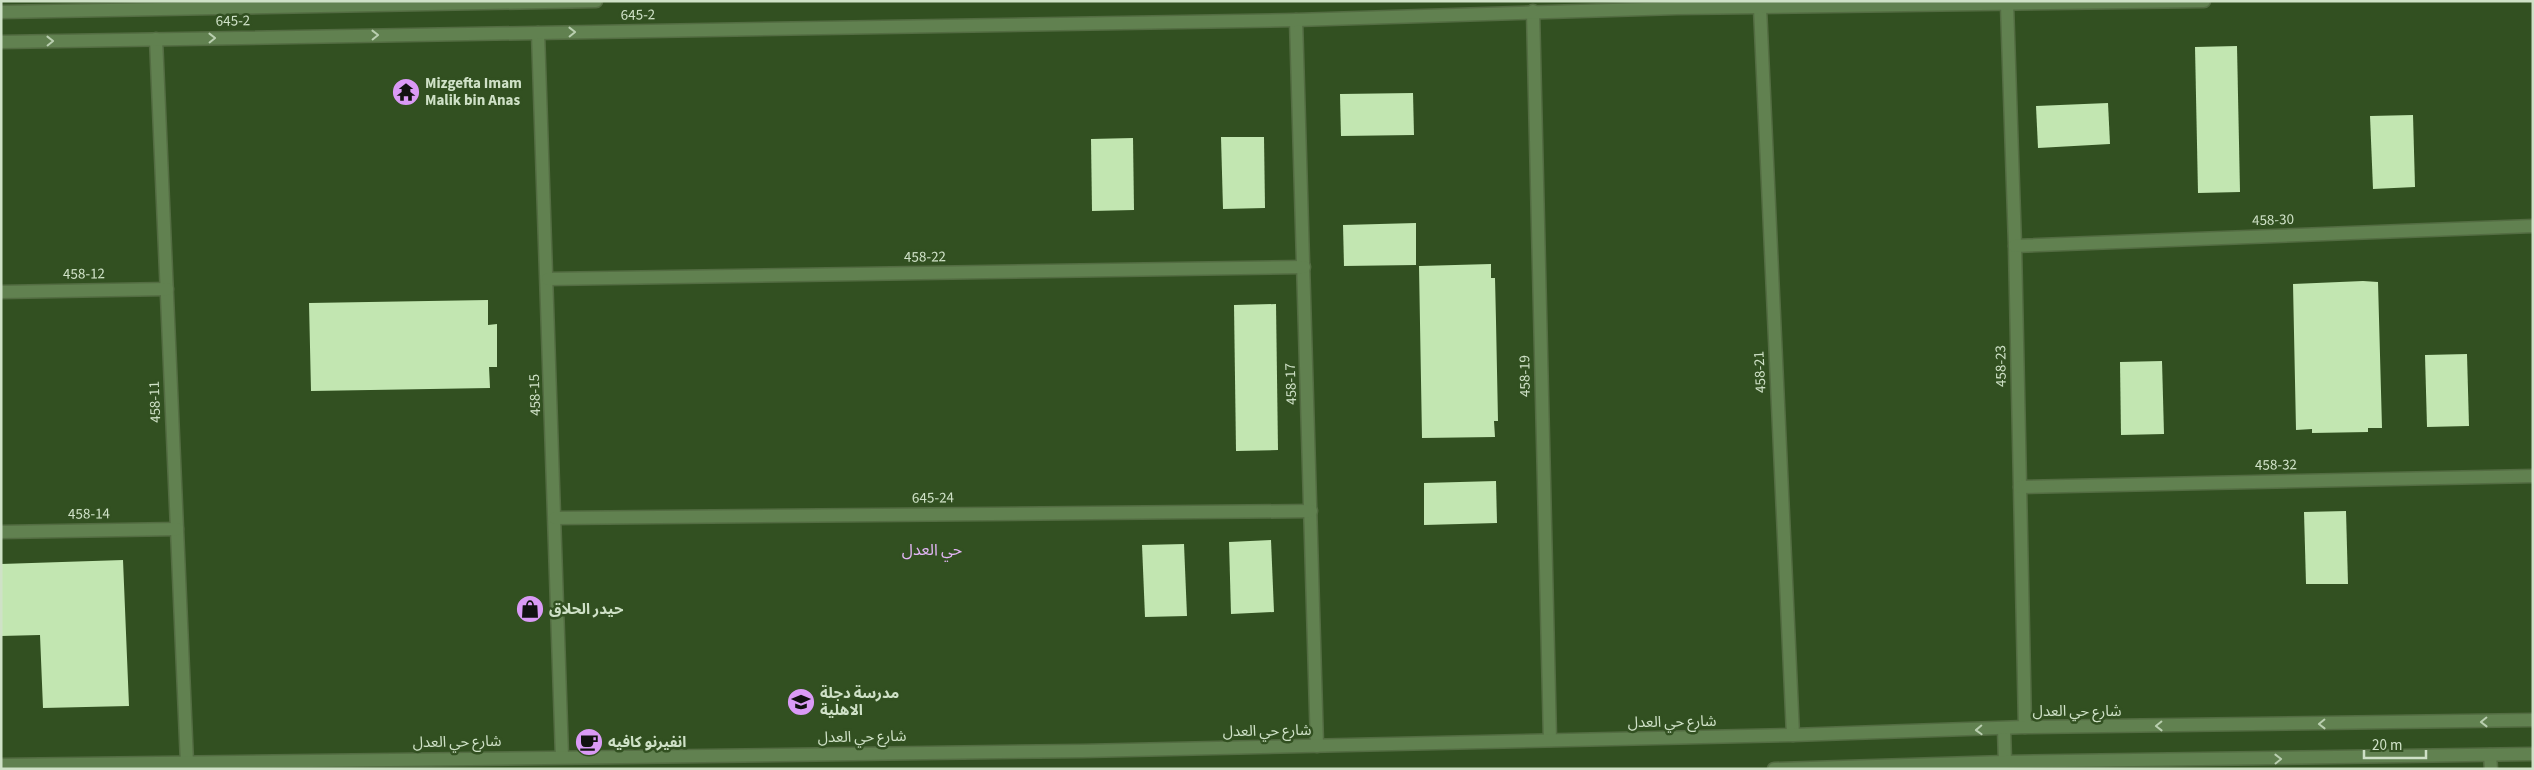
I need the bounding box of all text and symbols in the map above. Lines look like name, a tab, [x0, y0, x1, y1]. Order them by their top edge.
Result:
street label: 645-2	[621, 4, 655, 26]
street label: 645-2	[216, 10, 250, 32]
one-way arrow	[569, 27, 577, 37]
one-way arrow	[372, 30, 379, 40]
one-way arrow	[209, 33, 217, 43]
one-way arrow	[46, 36, 54, 46]
place label: Mizgefta Imam Malik bin Anas	[425, 73, 522, 111]
temple icon: Mizgefta Imam Malik bin Anas	[391, 77, 421, 107]
street label: 458-30	[2252, 209, 2294, 231]
street label: 458-22	[904, 246, 946, 268]
street label: 458-12	[63, 263, 105, 285]
street label: 458-23	[1990, 345, 2012, 387]
street label: 458-21	[1748, 351, 1772, 393]
street label: 458-19	[1514, 355, 1536, 397]
street label: 458-17	[1280, 363, 1302, 405]
street label: 458-15	[524, 374, 546, 416]
street label: 458-11	[144, 381, 166, 423]
street label: 458-32	[2255, 454, 2297, 476]
street label: 645-24	[912, 487, 955, 509]
street label: 458-14	[68, 503, 111, 525]
district label: حي العدل	[902, 539, 962, 562]
shop icon: حيدر الحلاق	[515, 594, 545, 624]
place label: حيدر الحلاق	[549, 599, 624, 620]
place label: مدرسة دجلة الاهلية	[820, 683, 899, 721]
school or university icon: مدرسة دجلة الاهلية	[786, 687, 816, 717]
street label: شارع حي العدل	[2033, 701, 2122, 723]
street label: شارع حي العدل	[1627, 711, 1717, 734]
one-way arrow	[2480, 716, 2488, 727]
one-way arrow	[2317, 719, 2325, 729]
street label: شارع حي العدل	[1222, 720, 1312, 743]
one-way arrow	[2155, 721, 2162, 731]
one-way arrow	[1975, 725, 1982, 735]
street label: شارع حي العدل	[817, 726, 907, 749]
cafe icon: انفيرنو كافيه	[574, 727, 604, 757]
scale bar	[2364, 728, 2426, 760]
street label: شارع حي العدل	[412, 731, 502, 754]
place label: انفيرنو كافيه	[608, 732, 686, 753]
text: 20 m	[2372, 735, 2402, 756]
one-way arrow	[2274, 754, 2282, 764]

